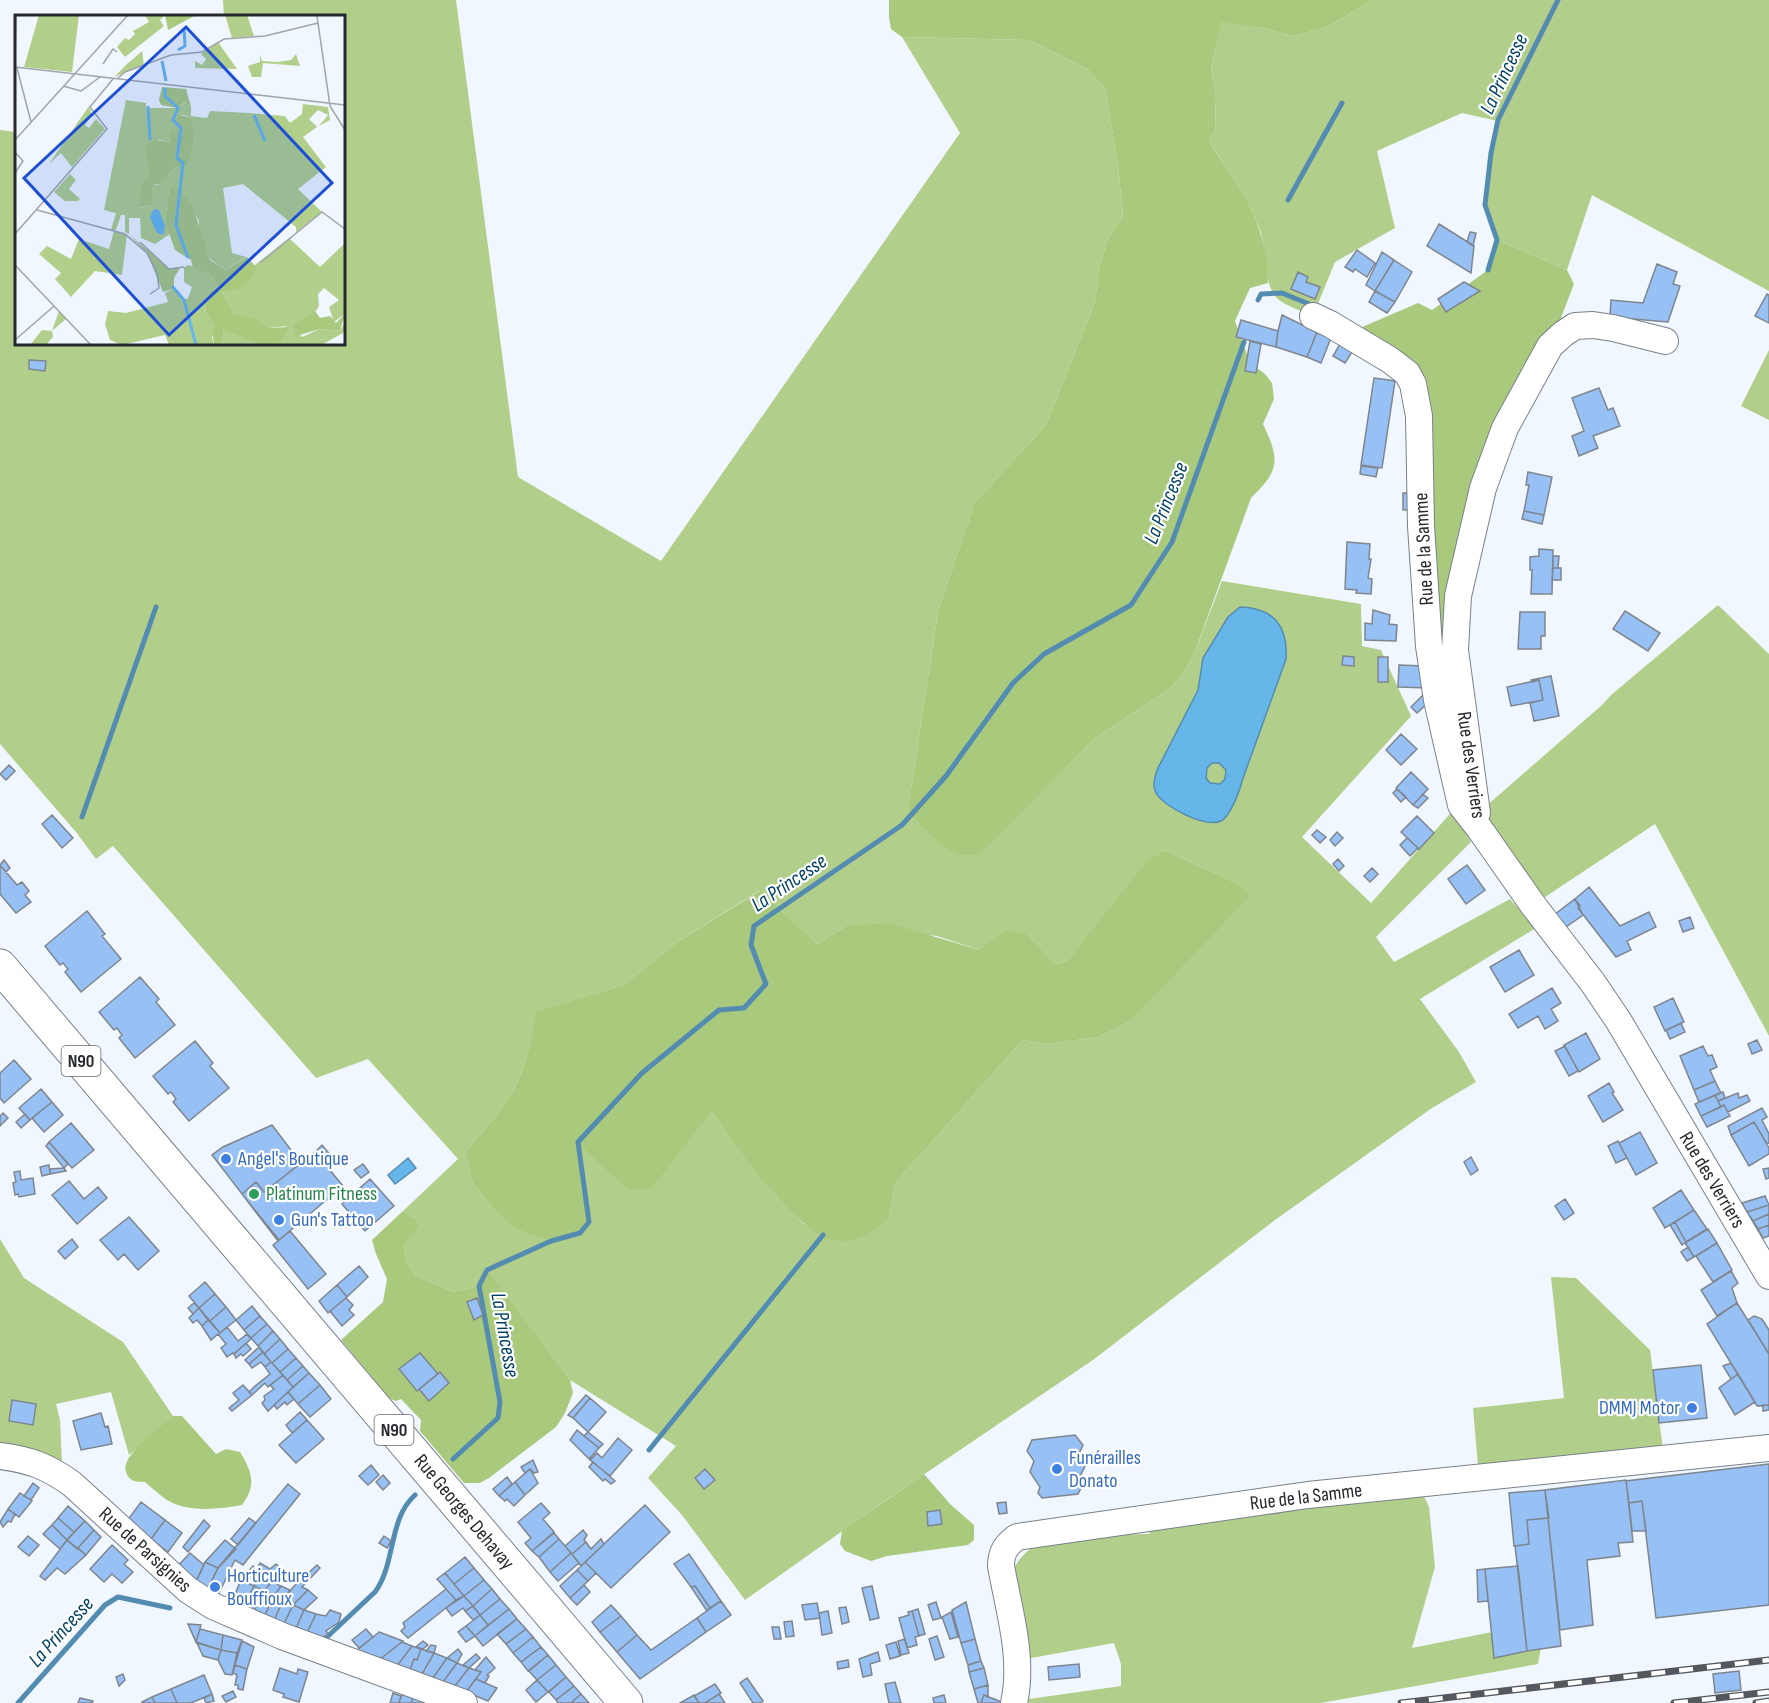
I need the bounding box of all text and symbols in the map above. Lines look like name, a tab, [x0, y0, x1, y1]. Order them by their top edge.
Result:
inset map	[15, 15, 345, 345]
water label: La Princesse	[1475, 30, 1533, 118]
water label: La Princesse	[1138, 459, 1194, 547]
street label: Rue de la Samme	[1409, 492, 1439, 606]
street label: Rue des Verriers	[1452, 710, 1490, 820]
water label: La Princesse	[747, 849, 831, 917]
road number: N90	[62, 1046, 100, 1076]
street label: Rue des Verriers	[1674, 1128, 1750, 1232]
place label: Angel's Boutique	[237, 1147, 349, 1171]
marker: Angel's Boutique	[219, 1152, 233, 1166]
place label: Platinum Fitness	[266, 1182, 377, 1206]
marker: Platinum Fitness	[247, 1187, 261, 1201]
place label: Gun's Tattoo	[291, 1208, 374, 1232]
marker: Gun's Tattoo	[272, 1213, 286, 1227]
water label: La Princesse	[485, 1291, 525, 1379]
place label: DMMJ Motor	[1599, 1396, 1680, 1420]
marker: DMMJ Motor	[1685, 1401, 1699, 1415]
road number: N90	[374, 1415, 414, 1445]
place label: Funérailles Donato	[1069, 1446, 1141, 1493]
street label: Rue Georges Dehavay	[409, 1449, 519, 1575]
marker: Funérailles Donato	[1050, 1462, 1064, 1476]
street label: Rue de la Samme	[1248, 1478, 1364, 1516]
street label: Rue de Parsignies	[94, 1502, 196, 1598]
place label: Horticulture Bouffioux	[227, 1564, 309, 1611]
marker: Horticulture Bouffioux	[208, 1580, 222, 1594]
water label: La Princesse	[23, 1592, 99, 1672]

